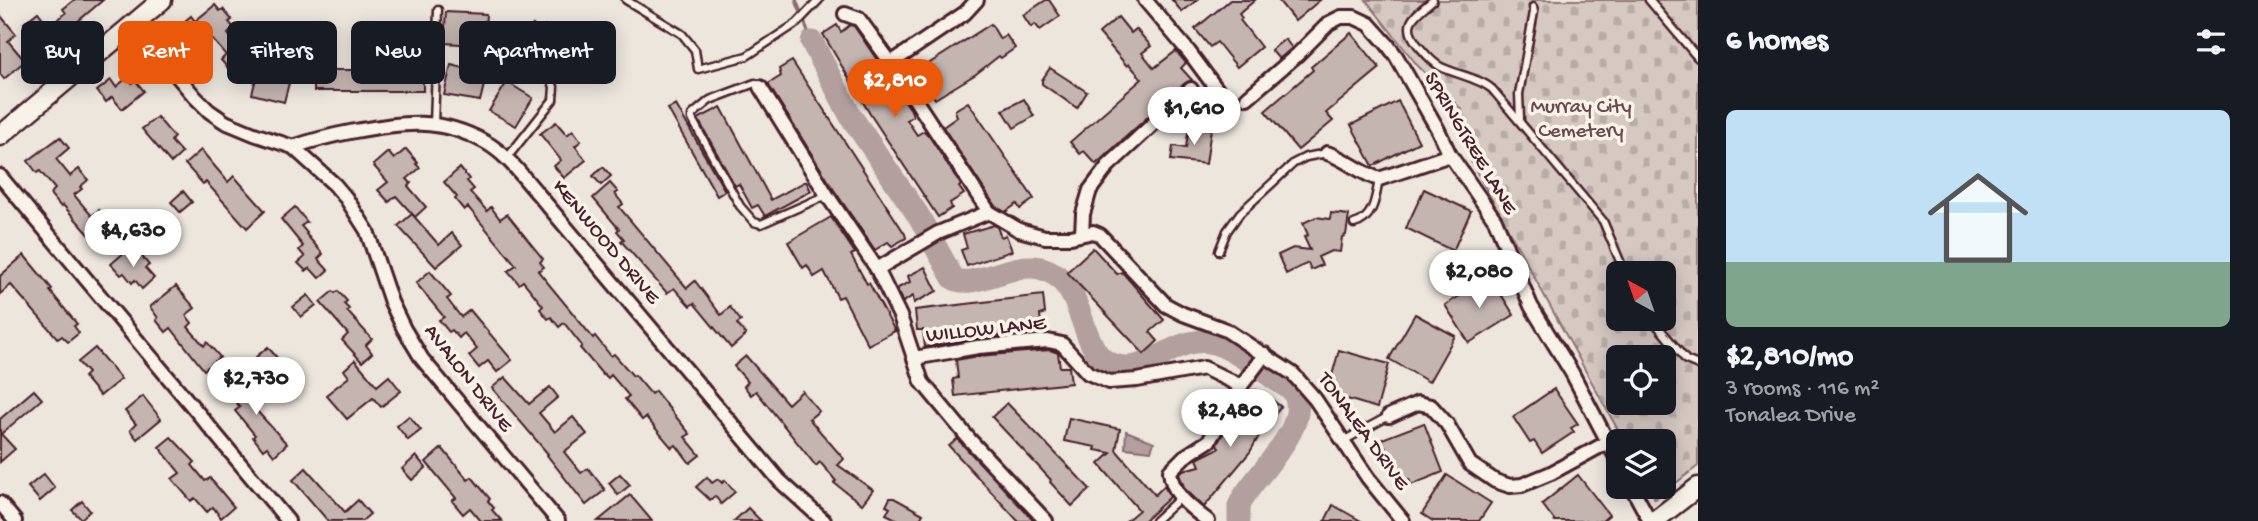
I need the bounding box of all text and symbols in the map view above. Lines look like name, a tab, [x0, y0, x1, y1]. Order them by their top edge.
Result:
chip: Buy	[21, 21, 104, 84]
chip: Rent	[118, 21, 213, 84]
chip: Filters	[227, 21, 337, 84]
chip: New	[351, 21, 445, 84]
chip: Apartment	[459, 21, 616, 84]
icon: filters	[2192, 23, 2230, 61]
text: 6 homes	[1726, 25, 1828, 60]
pin: $2,810	[838, 60, 952, 119]
text: $2,810	[863, 68, 927, 95]
street label: SPRINGTREE LANE	[1417, 68, 1522, 220]
pin: $1,610	[1137, 88, 1251, 147]
text: $1,610	[1164, 96, 1224, 123]
park label: Murray City Cemetery	[1530, 96, 1632, 145]
icon: home	[1915, 155, 2041, 281]
street label: KENWOOD DRIVE	[546, 176, 665, 311]
pin: $4,630	[76, 210, 190, 269]
text: $4,630	[100, 218, 166, 245]
pin: $2,080	[1422, 250, 1536, 310]
text: $2,080	[1445, 259, 1513, 286]
north arrow	[1606, 261, 1676, 331]
map controls	[1606, 261, 1676, 499]
street label: WILLOW LANE	[925, 312, 1048, 350]
street label: AVALON DRIVE	[417, 320, 517, 439]
text: $2,810/mo	[1726, 341, 1853, 376]
button: locate	[1606, 345, 1676, 415]
pin: $2,730	[199, 358, 313, 417]
text: $2,730	[223, 366, 289, 393]
street label: TONALEA DRIVE	[1310, 367, 1414, 496]
text: 3 rooms · 116 m²	[1726, 376, 1879, 403]
pin: $2,480	[1173, 390, 1287, 449]
text: $2,480	[1197, 398, 1263, 425]
text: Tonalea Drive	[1726, 403, 1856, 430]
button: layers	[1606, 429, 1676, 499]

